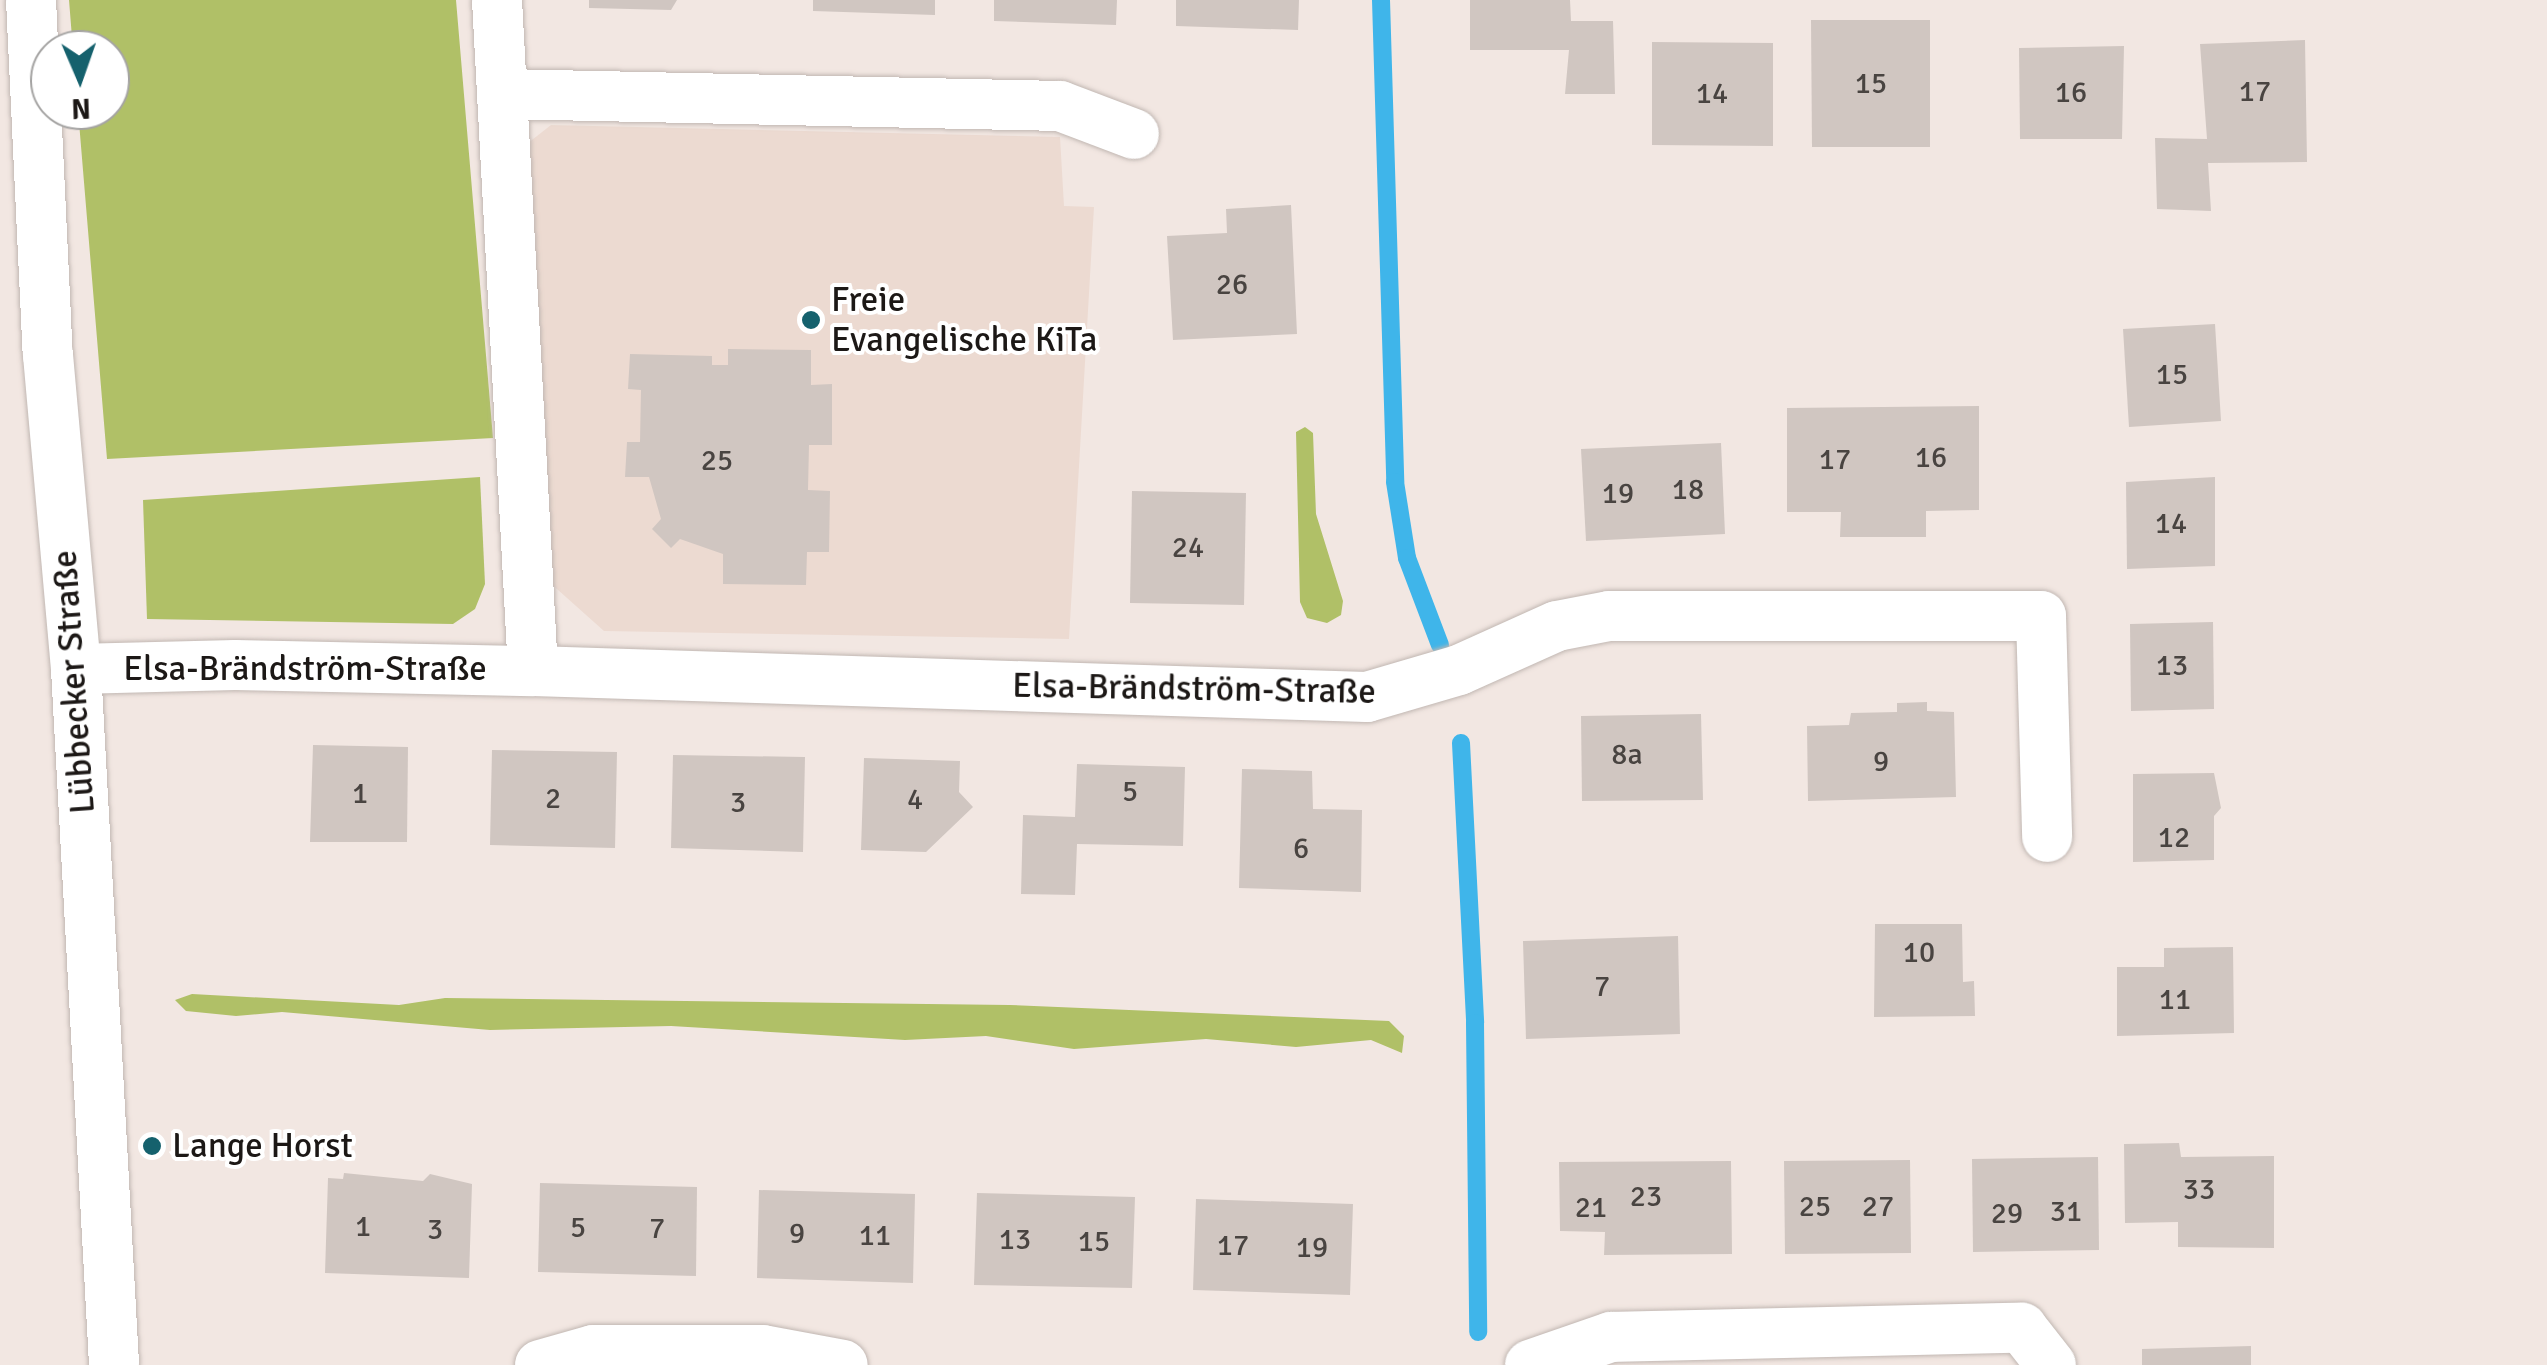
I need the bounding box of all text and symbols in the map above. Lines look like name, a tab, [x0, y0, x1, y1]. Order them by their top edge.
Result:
north arrow	[30, 30, 130, 130]
house number: 15	[1855, 66, 1887, 102]
house number: 17	[2239, 74, 2271, 110]
house number: 16	[2055, 75, 2087, 111]
house number: 14	[1696, 76, 1728, 112]
text: N	[71, 91, 91, 125]
house number: 26	[1216, 267, 1248, 303]
place label: Freie Evangelische KiTa	[831, 279, 1097, 361]
marker: Freie Evangelische KiTa	[800, 309, 822, 331]
house number: 15	[2156, 357, 2188, 393]
house number: 16	[1915, 440, 1947, 476]
house number: 17	[1819, 442, 1851, 478]
house number: 25	[701, 443, 733, 479]
house number: 18	[1672, 472, 1704, 508]
house number: 19	[1602, 476, 1634, 512]
house number: 14	[2155, 506, 2187, 542]
house number: 24	[1172, 530, 1204, 566]
street label: Lübbecker Straße	[44, 549, 104, 815]
street label: Elsa-Brändström-Straße	[123, 648, 487, 690]
house number: 13	[2156, 648, 2188, 684]
street label: Elsa-Brändström-Straße	[1012, 665, 1376, 713]
house number: 8a	[1611, 737, 1643, 773]
house number: 9	[1873, 744, 1889, 780]
house number: 5	[1122, 774, 1138, 810]
house number: 1	[352, 776, 368, 812]
house number: 2	[545, 781, 561, 817]
house number: 4	[907, 782, 923, 818]
house number: 3	[730, 785, 746, 821]
house number: 12	[2158, 820, 2190, 856]
house number: 6	[1293, 831, 1309, 867]
house number: 10	[1903, 935, 1935, 971]
house number: 7	[1594, 969, 1610, 1005]
house number: 11	[2159, 982, 2191, 1018]
place label: Lange Horst	[172, 1125, 353, 1167]
marker: Lange Horst	[141, 1135, 163, 1157]
house number: 33	[2183, 1172, 2215, 1208]
house number: 23	[1630, 1179, 1662, 1215]
house number: 25	[1799, 1189, 1831, 1225]
house number: 27	[1862, 1189, 1894, 1225]
house number: 21	[1575, 1190, 1607, 1226]
house number: 31	[2050, 1194, 2082, 1230]
house number: 29	[1991, 1196, 2023, 1232]
house number: 1	[355, 1209, 371, 1245]
house number: 5	[570, 1210, 586, 1246]
house number: 7	[649, 1211, 665, 1247]
house number: 3	[427, 1212, 443, 1248]
house number: 9	[789, 1216, 805, 1252]
house number: 11	[859, 1218, 891, 1254]
house number: 13	[999, 1222, 1031, 1258]
house number: 15	[1078, 1224, 1110, 1260]
house number: 17	[1217, 1228, 1249, 1264]
house number: 19	[1296, 1230, 1328, 1266]

